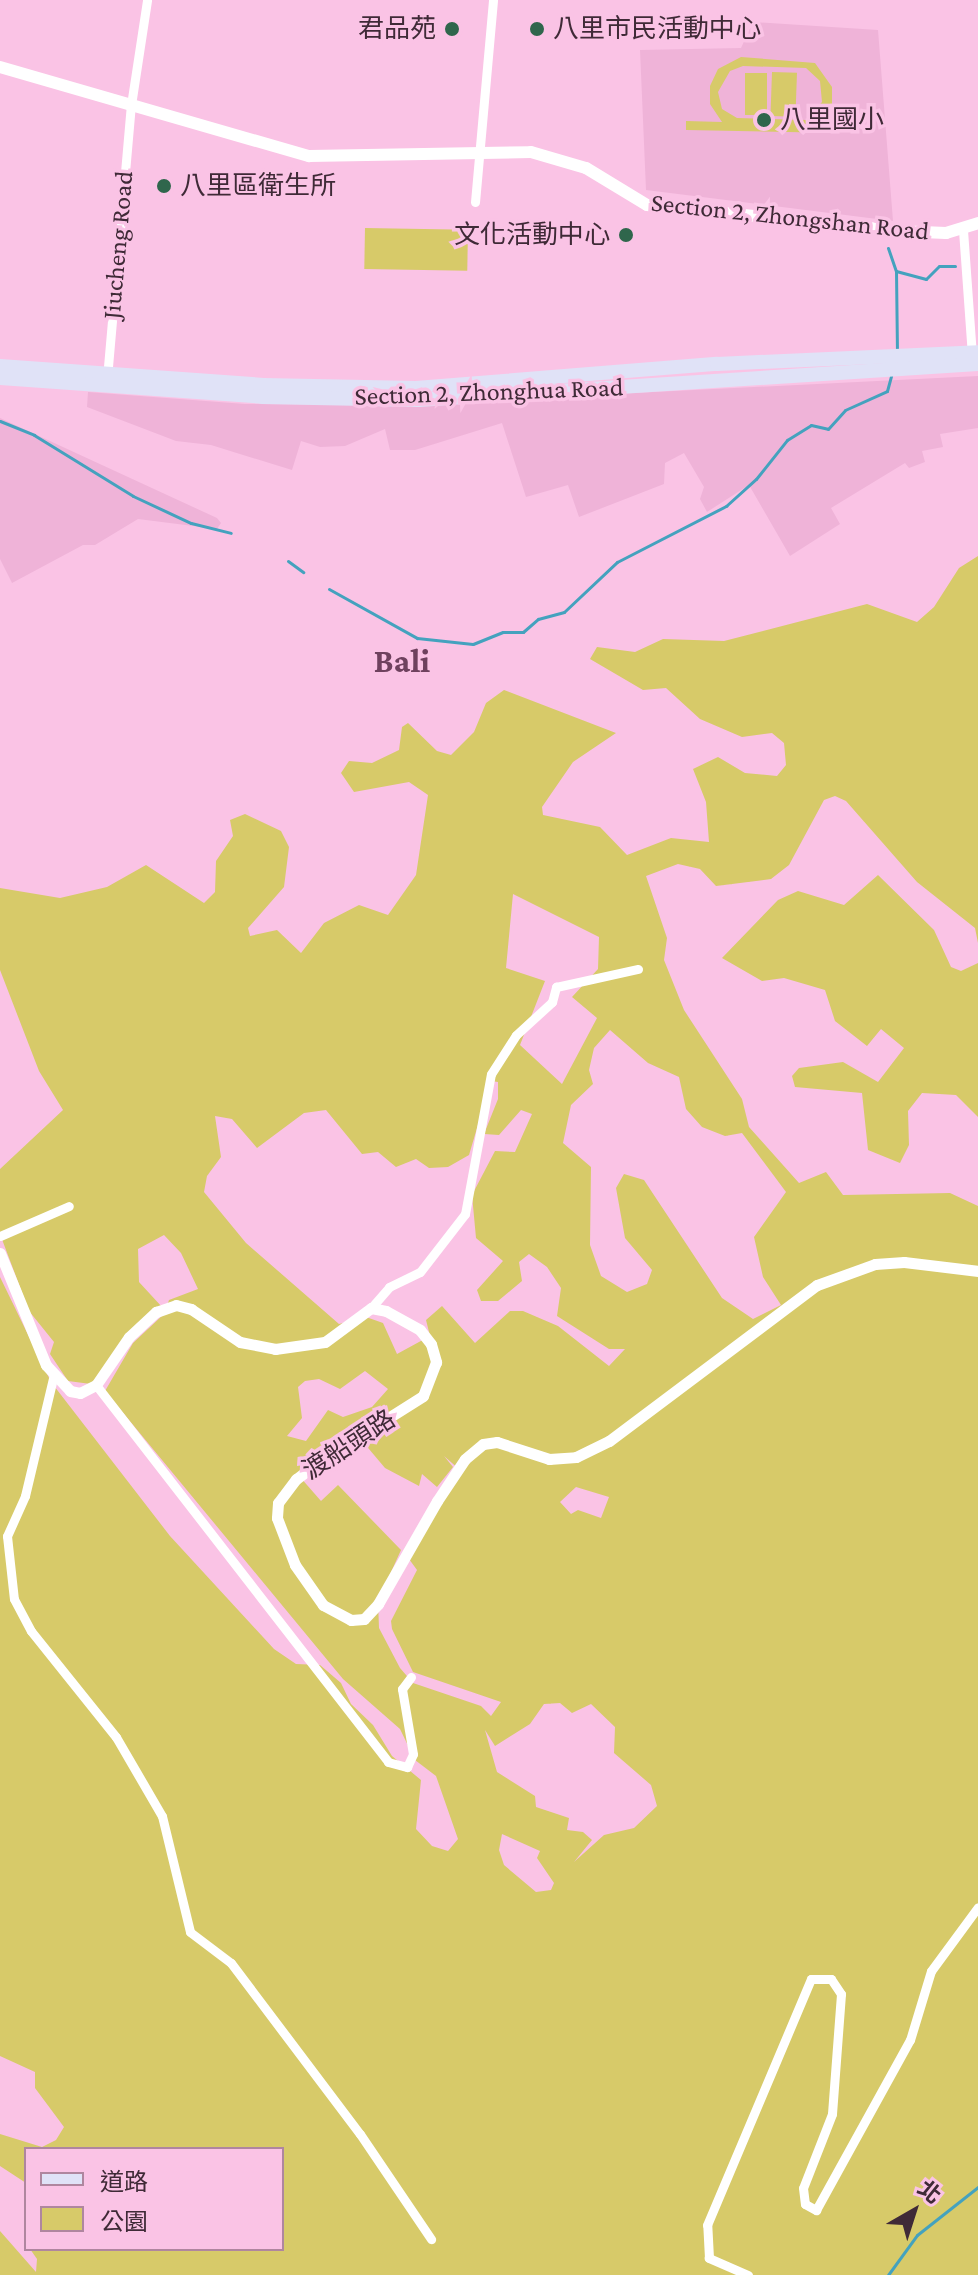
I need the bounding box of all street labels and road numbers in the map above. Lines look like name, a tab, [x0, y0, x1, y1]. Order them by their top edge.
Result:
street label: Jiucheng Road	[96, 170, 140, 320]
street label: Section 2, Zhongshan Road	[649, 187, 931, 247]
street label: Section 2, Zhonghua Road	[354, 372, 624, 412]
street label: 渡船頭路	[297, 1404, 401, 1486]

